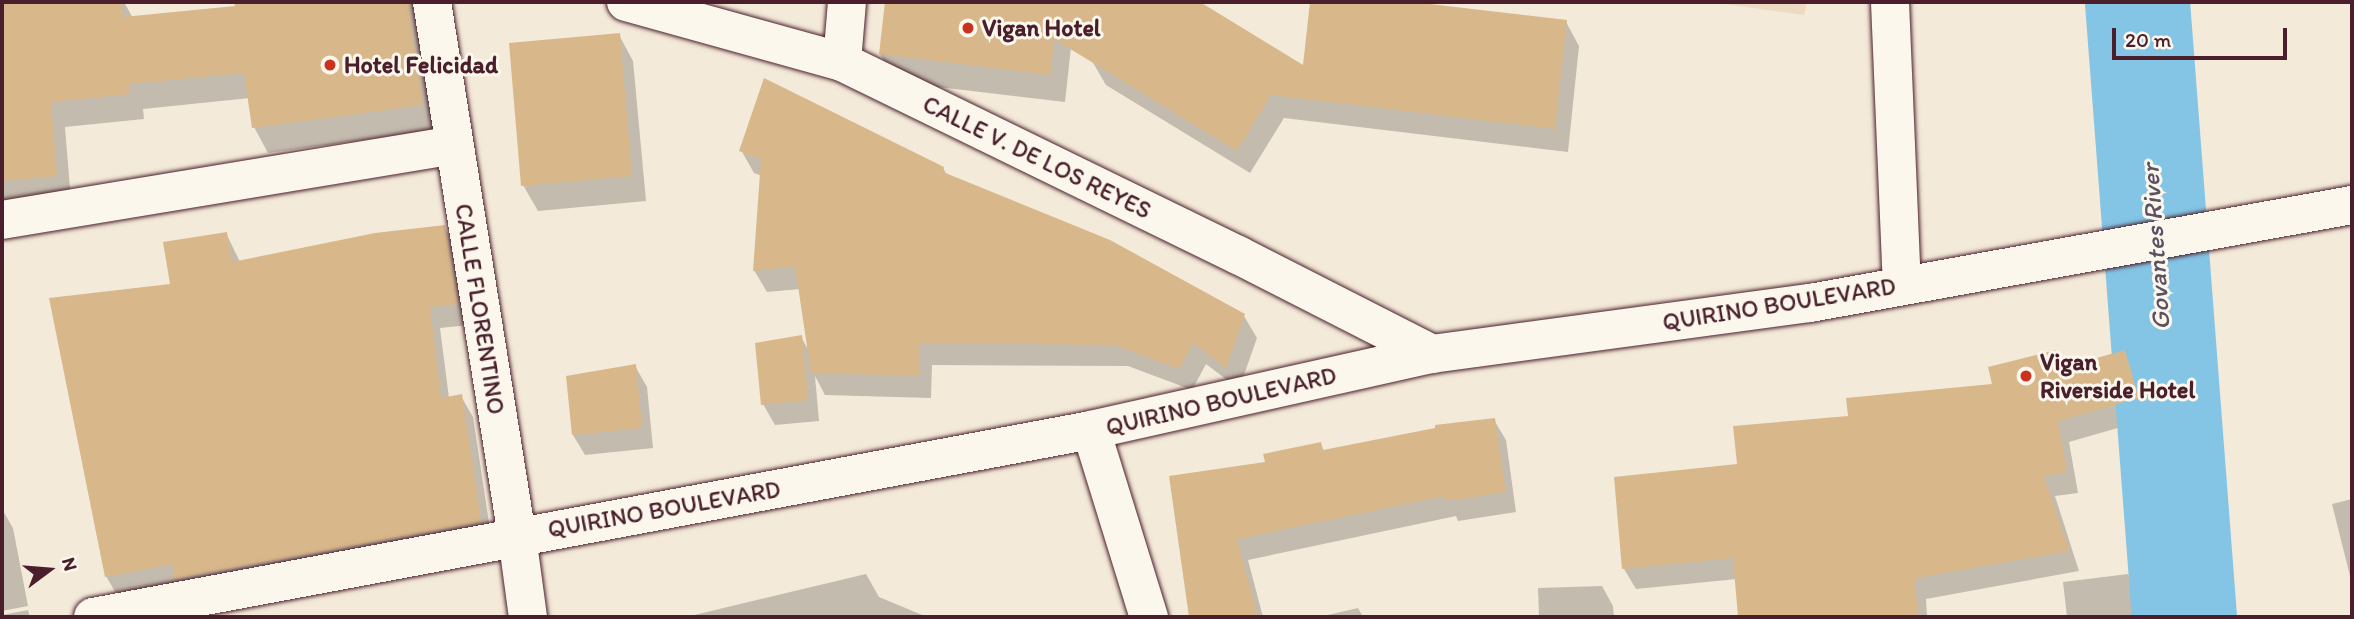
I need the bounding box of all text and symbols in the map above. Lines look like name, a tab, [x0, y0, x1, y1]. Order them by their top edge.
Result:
place label: Vigan Hotel	[982, 14, 1101, 42]
scale bar	[2116, 14, 2291, 58]
marker: Vigan Hotel	[960, 20, 976, 36]
text: 20 m	[2125, 27, 2171, 52]
place label: Hotel Felicidad	[344, 51, 497, 79]
marker: Hotel Felicidad	[322, 57, 338, 73]
street label: CALLE V. DE LOS REYES	[918, 89, 1156, 225]
water label: Govantes River	[2135, 163, 2177, 331]
street label: CALLE FLORENTINO	[449, 200, 511, 418]
street label: QUIRINO BOULEVARD	[1660, 271, 1898, 337]
place label: Vigan Riverside Hotel	[2040, 348, 2195, 404]
street label: QUIRINO BOULEVARD	[1103, 360, 1339, 442]
marker: Vigan Riverside Hotel	[2018, 368, 2034, 384]
street label: QUIRINO BOULEVARD	[545, 474, 783, 544]
north arrow	[14, 535, 84, 605]
text: N	[57, 555, 82, 573]

